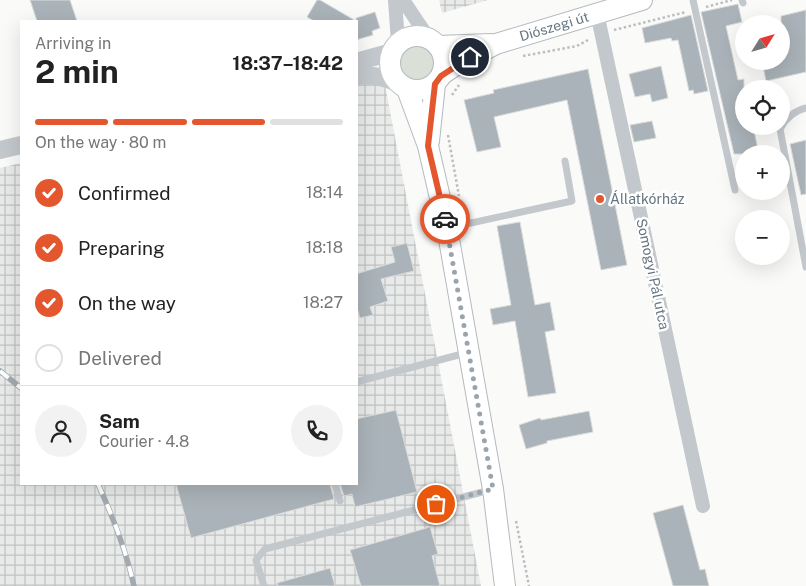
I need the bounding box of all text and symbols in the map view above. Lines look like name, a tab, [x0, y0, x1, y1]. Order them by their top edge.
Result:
street label: Diószegi út	[517, 8, 591, 44]
north arrow	[735, 15, 790, 70]
map controls	[735, 15, 790, 265]
text: Arriving in	[35, 34, 111, 53]
pin	[449, 36, 491, 78]
icon: home	[456, 43, 484, 71]
text: 18:37–18:42	[232, 52, 343, 74]
text: 2 min	[35, 53, 119, 90]
button: locate	[735, 80, 790, 135]
text: On the way · 80 m	[35, 133, 166, 152]
button: +	[735, 145, 790, 200]
icon: check	[35, 179, 63, 207]
text: Confirmed	[78, 182, 171, 204]
text: 18:14	[306, 183, 343, 202]
place label: Állatkórház	[610, 190, 685, 207]
marker: Állatkórház	[594, 193, 606, 205]
courier	[420, 194, 470, 244]
icon: car	[431, 205, 459, 233]
button: −	[735, 210, 790, 265]
street label: Somogyi Pál utca	[633, 217, 673, 331]
icon: check	[35, 234, 63, 262]
text: Preparing	[78, 237, 165, 259]
text: 18:18	[306, 238, 343, 257]
icon: check	[35, 289, 63, 317]
text: On the way	[78, 292, 176, 314]
text: 18:27	[303, 293, 343, 312]
text: Delivered	[78, 347, 162, 369]
button: person	[35, 405, 87, 457]
button: phone	[291, 405, 343, 457]
text: Sam	[99, 410, 140, 432]
text: Courier · 4.8	[99, 432, 189, 451]
pin	[415, 483, 457, 525]
icon: bag	[422, 490, 450, 518]

